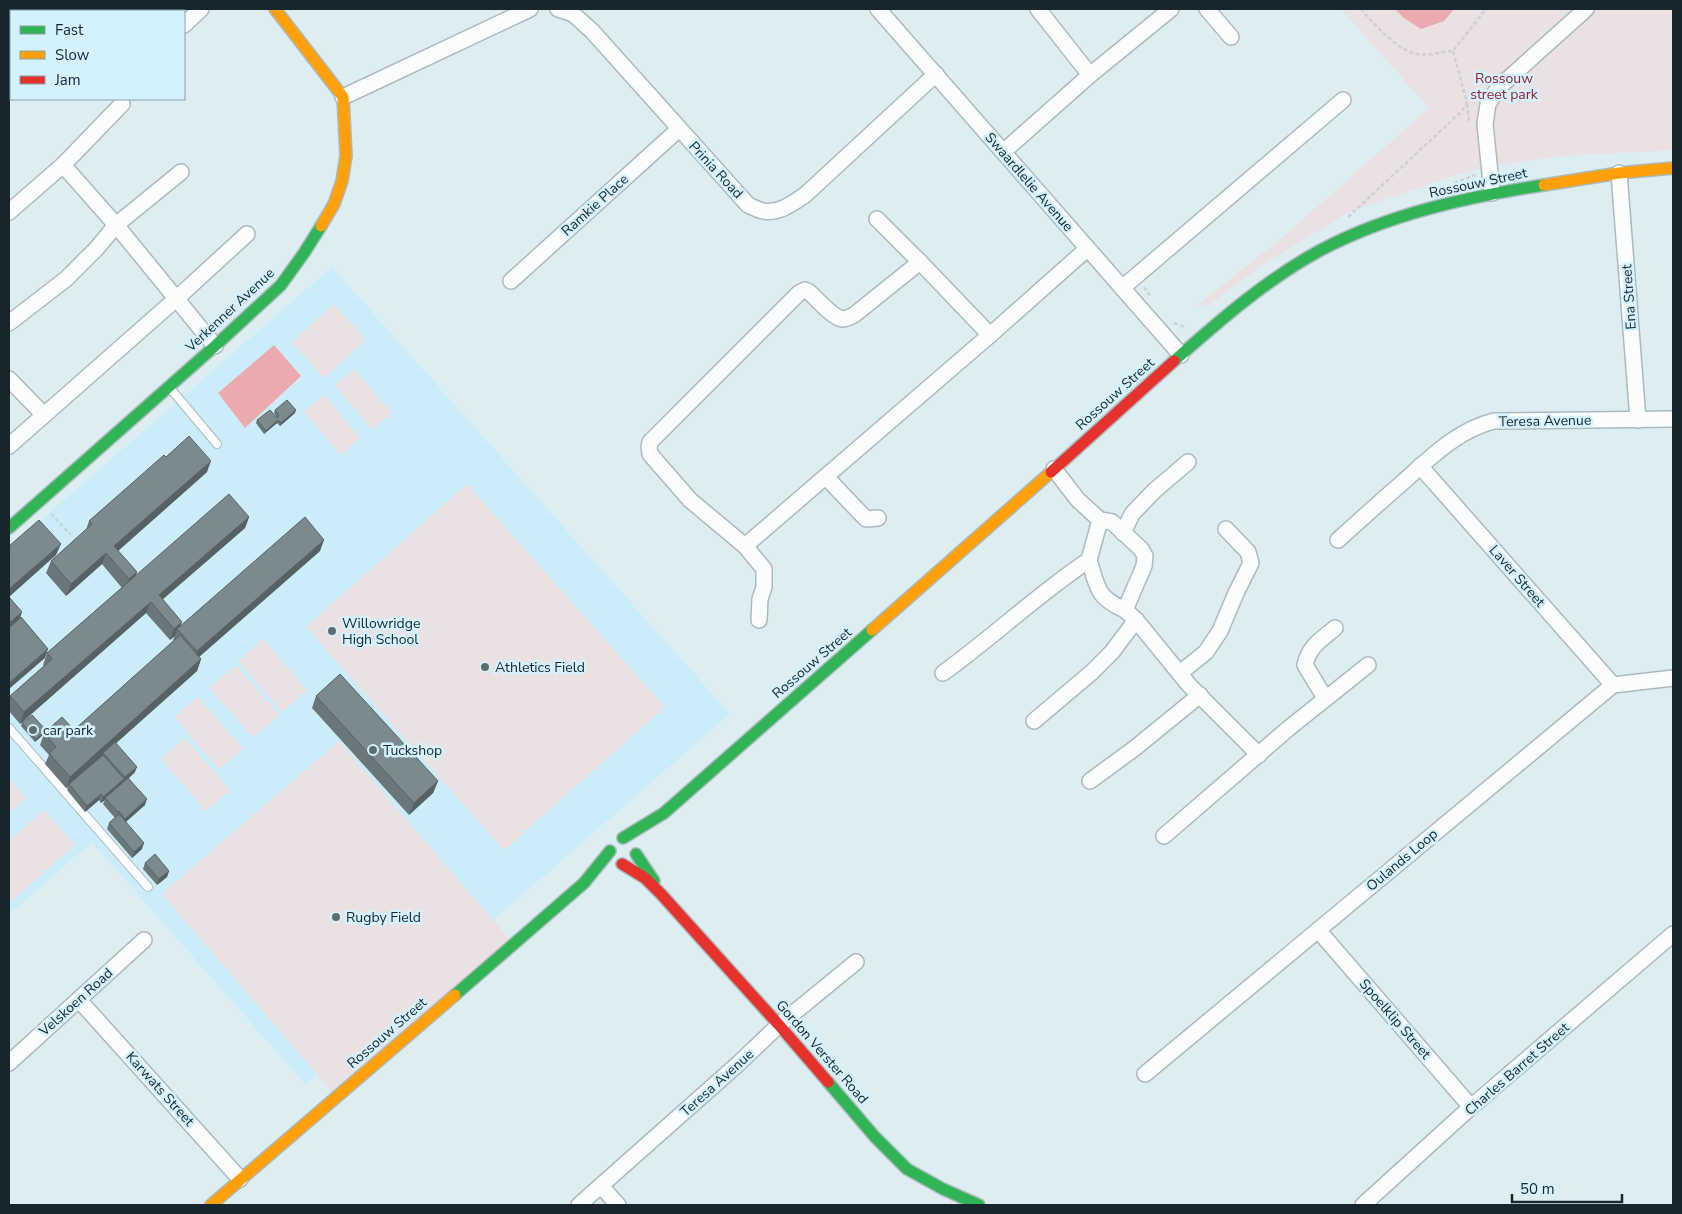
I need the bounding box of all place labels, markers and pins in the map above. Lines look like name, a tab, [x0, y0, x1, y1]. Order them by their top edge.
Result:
place label: Willowridge High School	[342, 614, 420, 649]
marker: Willowridge High School	[326, 625, 338, 637]
place label: Athletics Field	[495, 658, 585, 677]
marker: Athletics Field	[479, 661, 491, 673]
place label: car park	[43, 721, 94, 740]
marker: car park	[27, 724, 39, 736]
place label: Tuckshop	[383, 741, 442, 760]
marker: Tuckshop	[367, 744, 379, 756]
place label: Rugby Field	[346, 908, 421, 927]
marker: Rugby Field	[330, 911, 342, 923]

